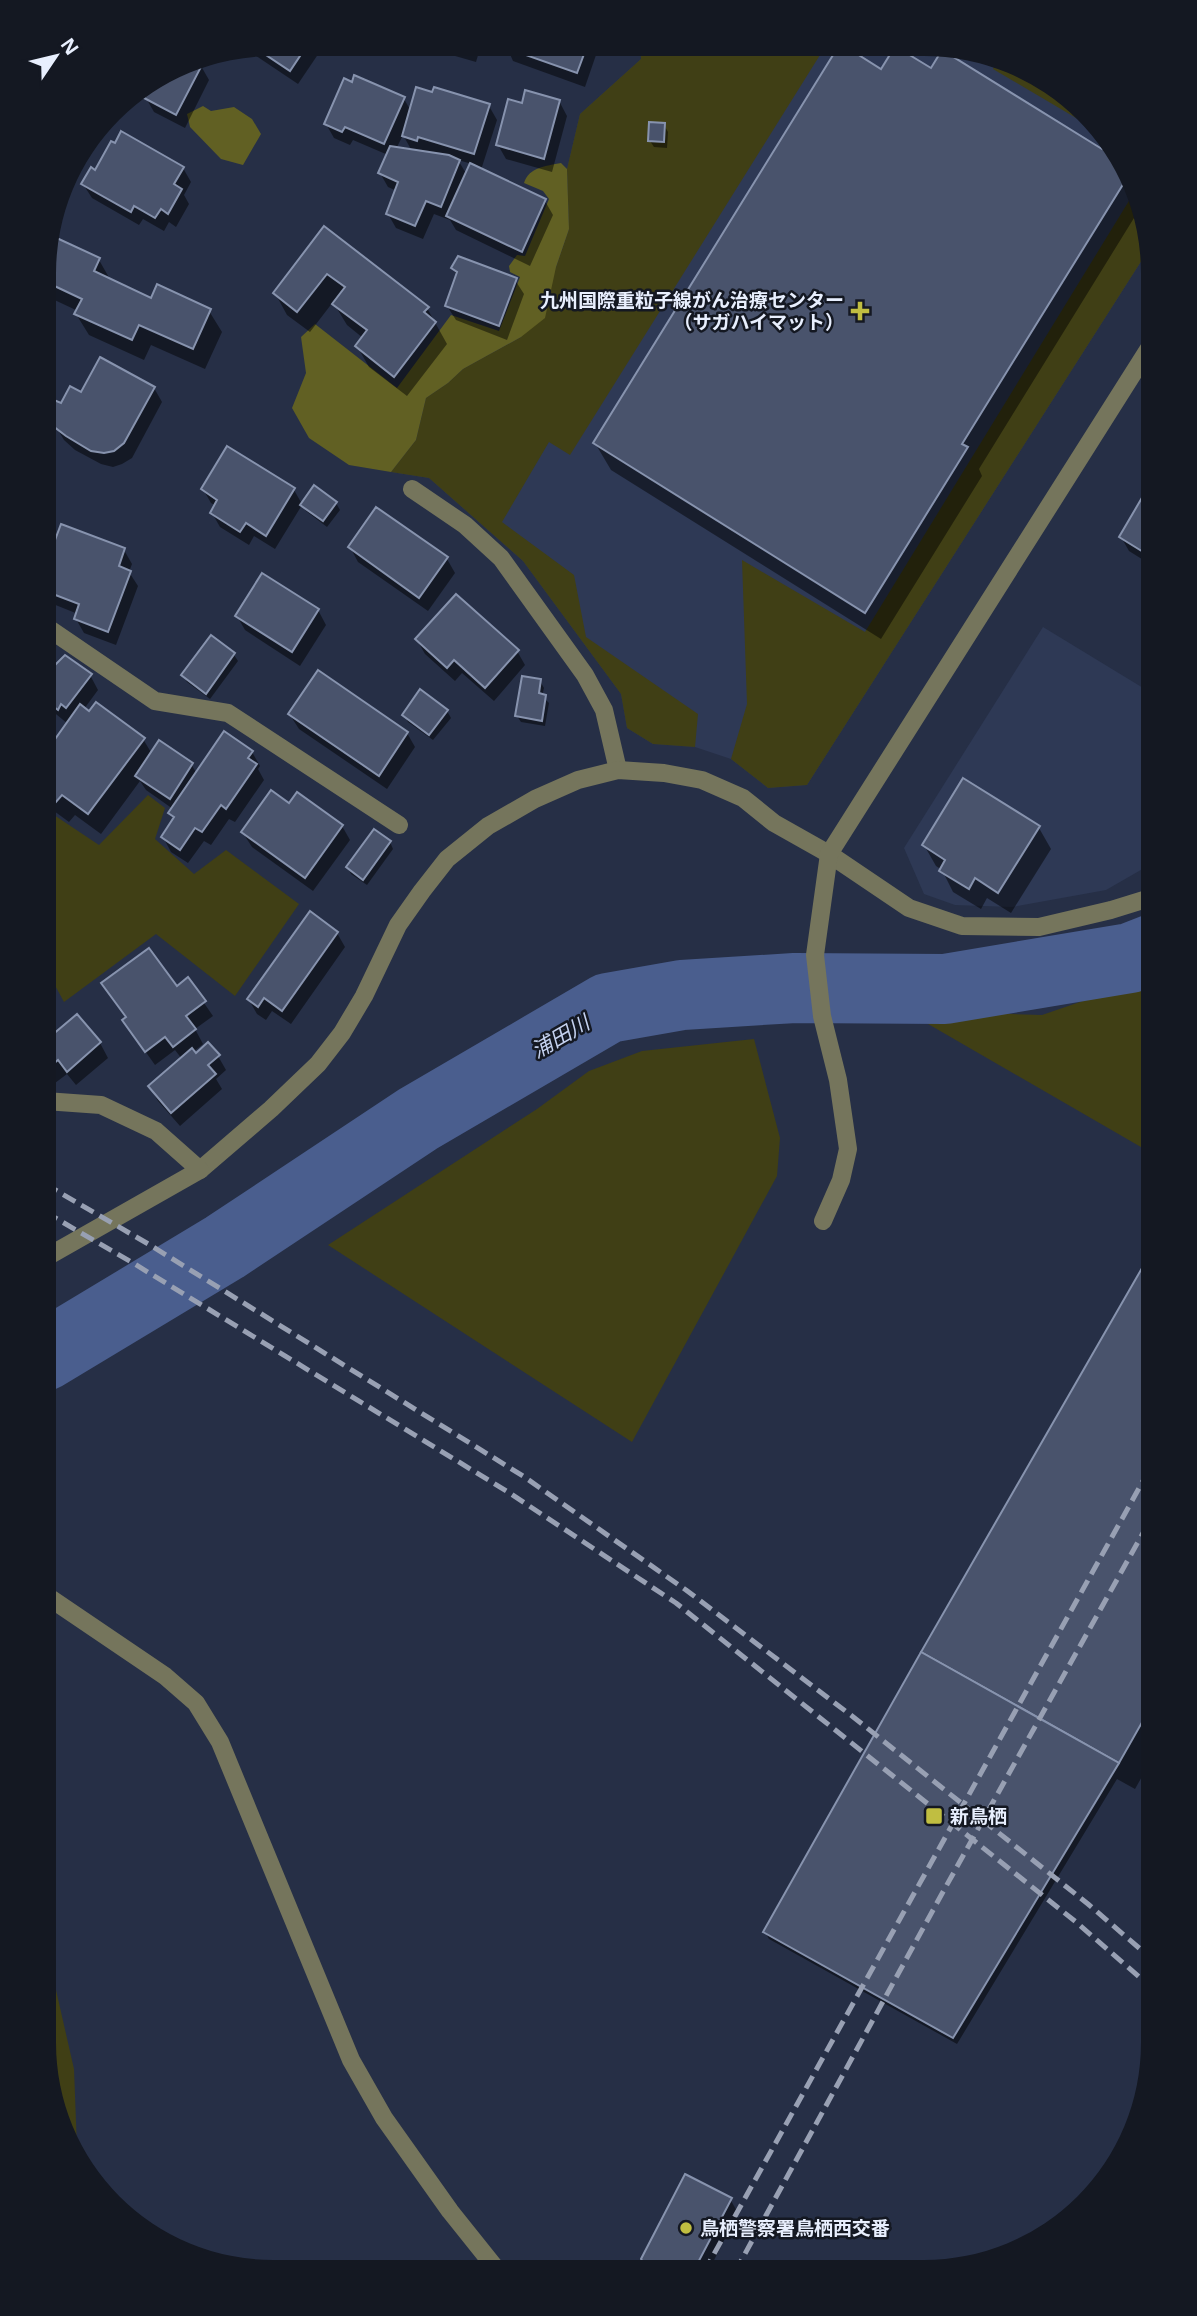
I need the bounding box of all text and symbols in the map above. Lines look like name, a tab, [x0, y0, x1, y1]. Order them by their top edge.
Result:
north arrow	[21, 21, 91, 91]
text: N	[55, 32, 85, 60]
place label: 九州国際重粒子線がん治療センター （サガハイマット）	[540, 287, 844, 335]
marker: 九州国際重粒子線がん治療センター （サガハイマット）	[850, 301, 870, 321]
water label: 浦田川	[526, 1007, 596, 1064]
place label: 新鳥栖	[950, 1803, 1007, 1829]
marker: 新鳥栖	[924, 1806, 944, 1826]
place label: 鳥栖警察署鳥栖西交番	[700, 2215, 890, 2241]
marker: 鳥栖警察署鳥栖西交番	[678, 2220, 694, 2236]

